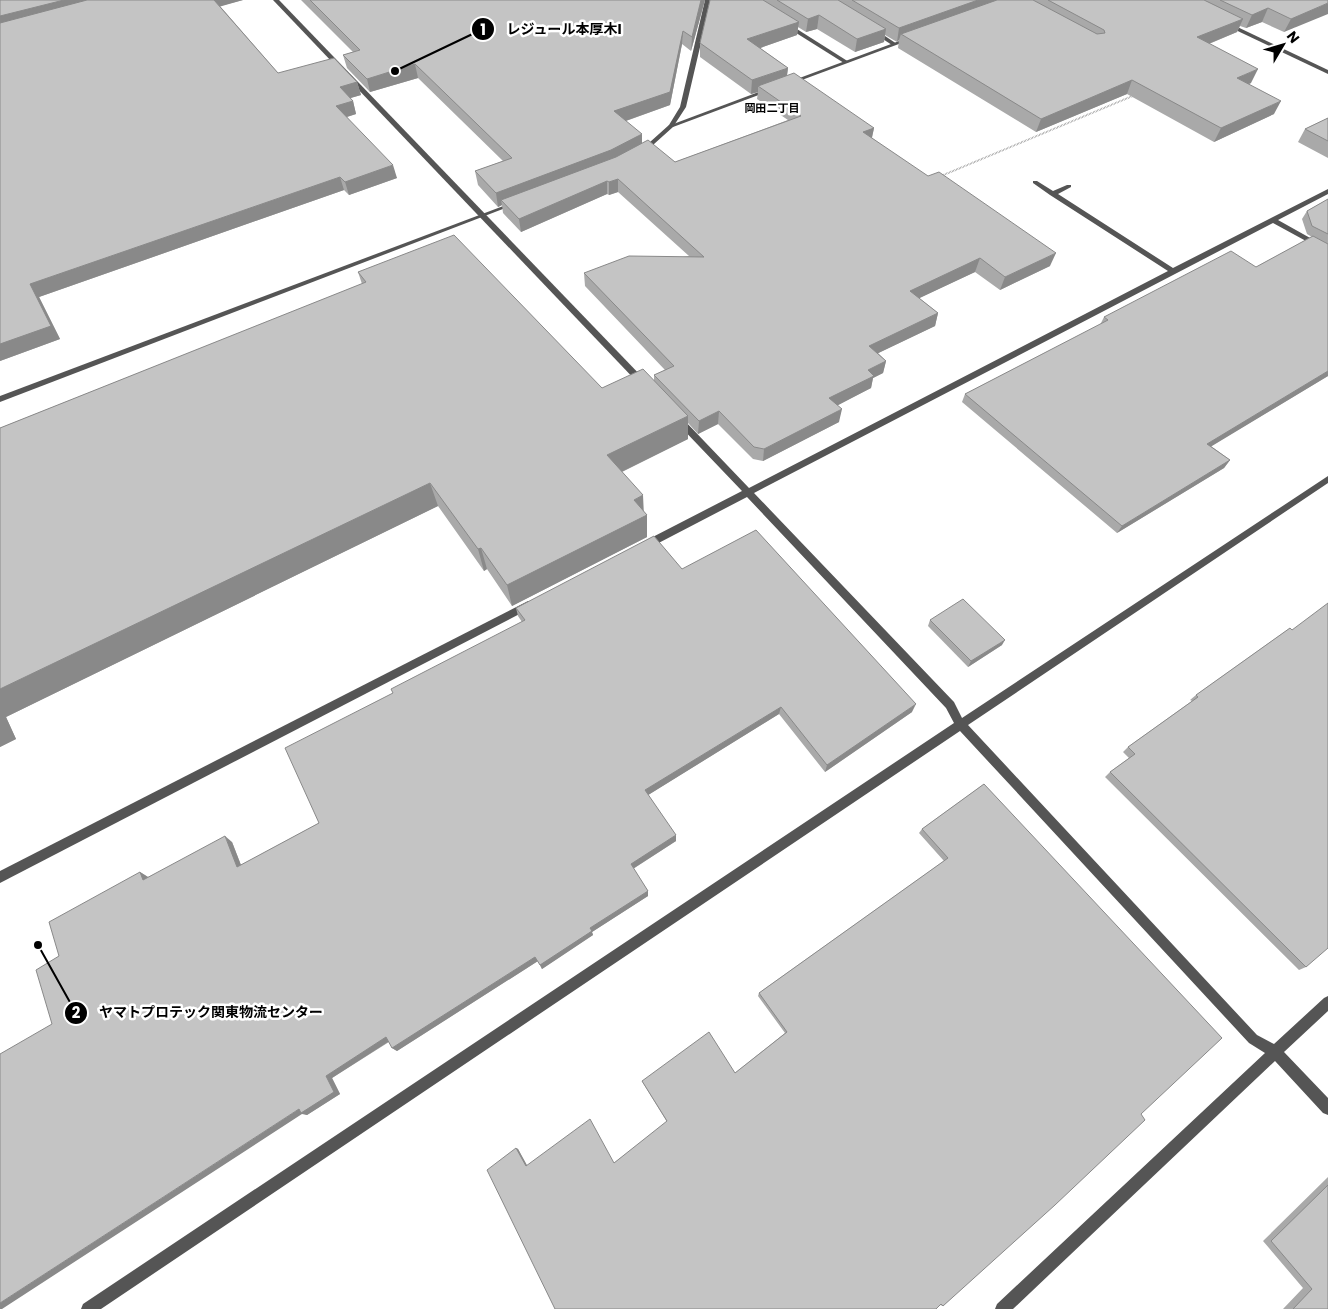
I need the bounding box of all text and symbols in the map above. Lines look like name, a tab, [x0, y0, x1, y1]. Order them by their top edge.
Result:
callout: レジュール本厚木I	[471, 15, 632, 44]
text: 1	[480, 19, 486, 40]
text: レジュール本厚木I	[506, 19, 622, 39]
north arrow	[1258, 20, 1308, 70]
text: N	[1282, 27, 1304, 47]
district label: 岡田二丁目	[745, 100, 800, 116]
callout: ヤマトプロテック関東物流センター	[64, 998, 333, 1027]
text: 2	[72, 1002, 81, 1023]
text: ヤマトプロテック関東物流センター	[99, 1002, 323, 1022]

